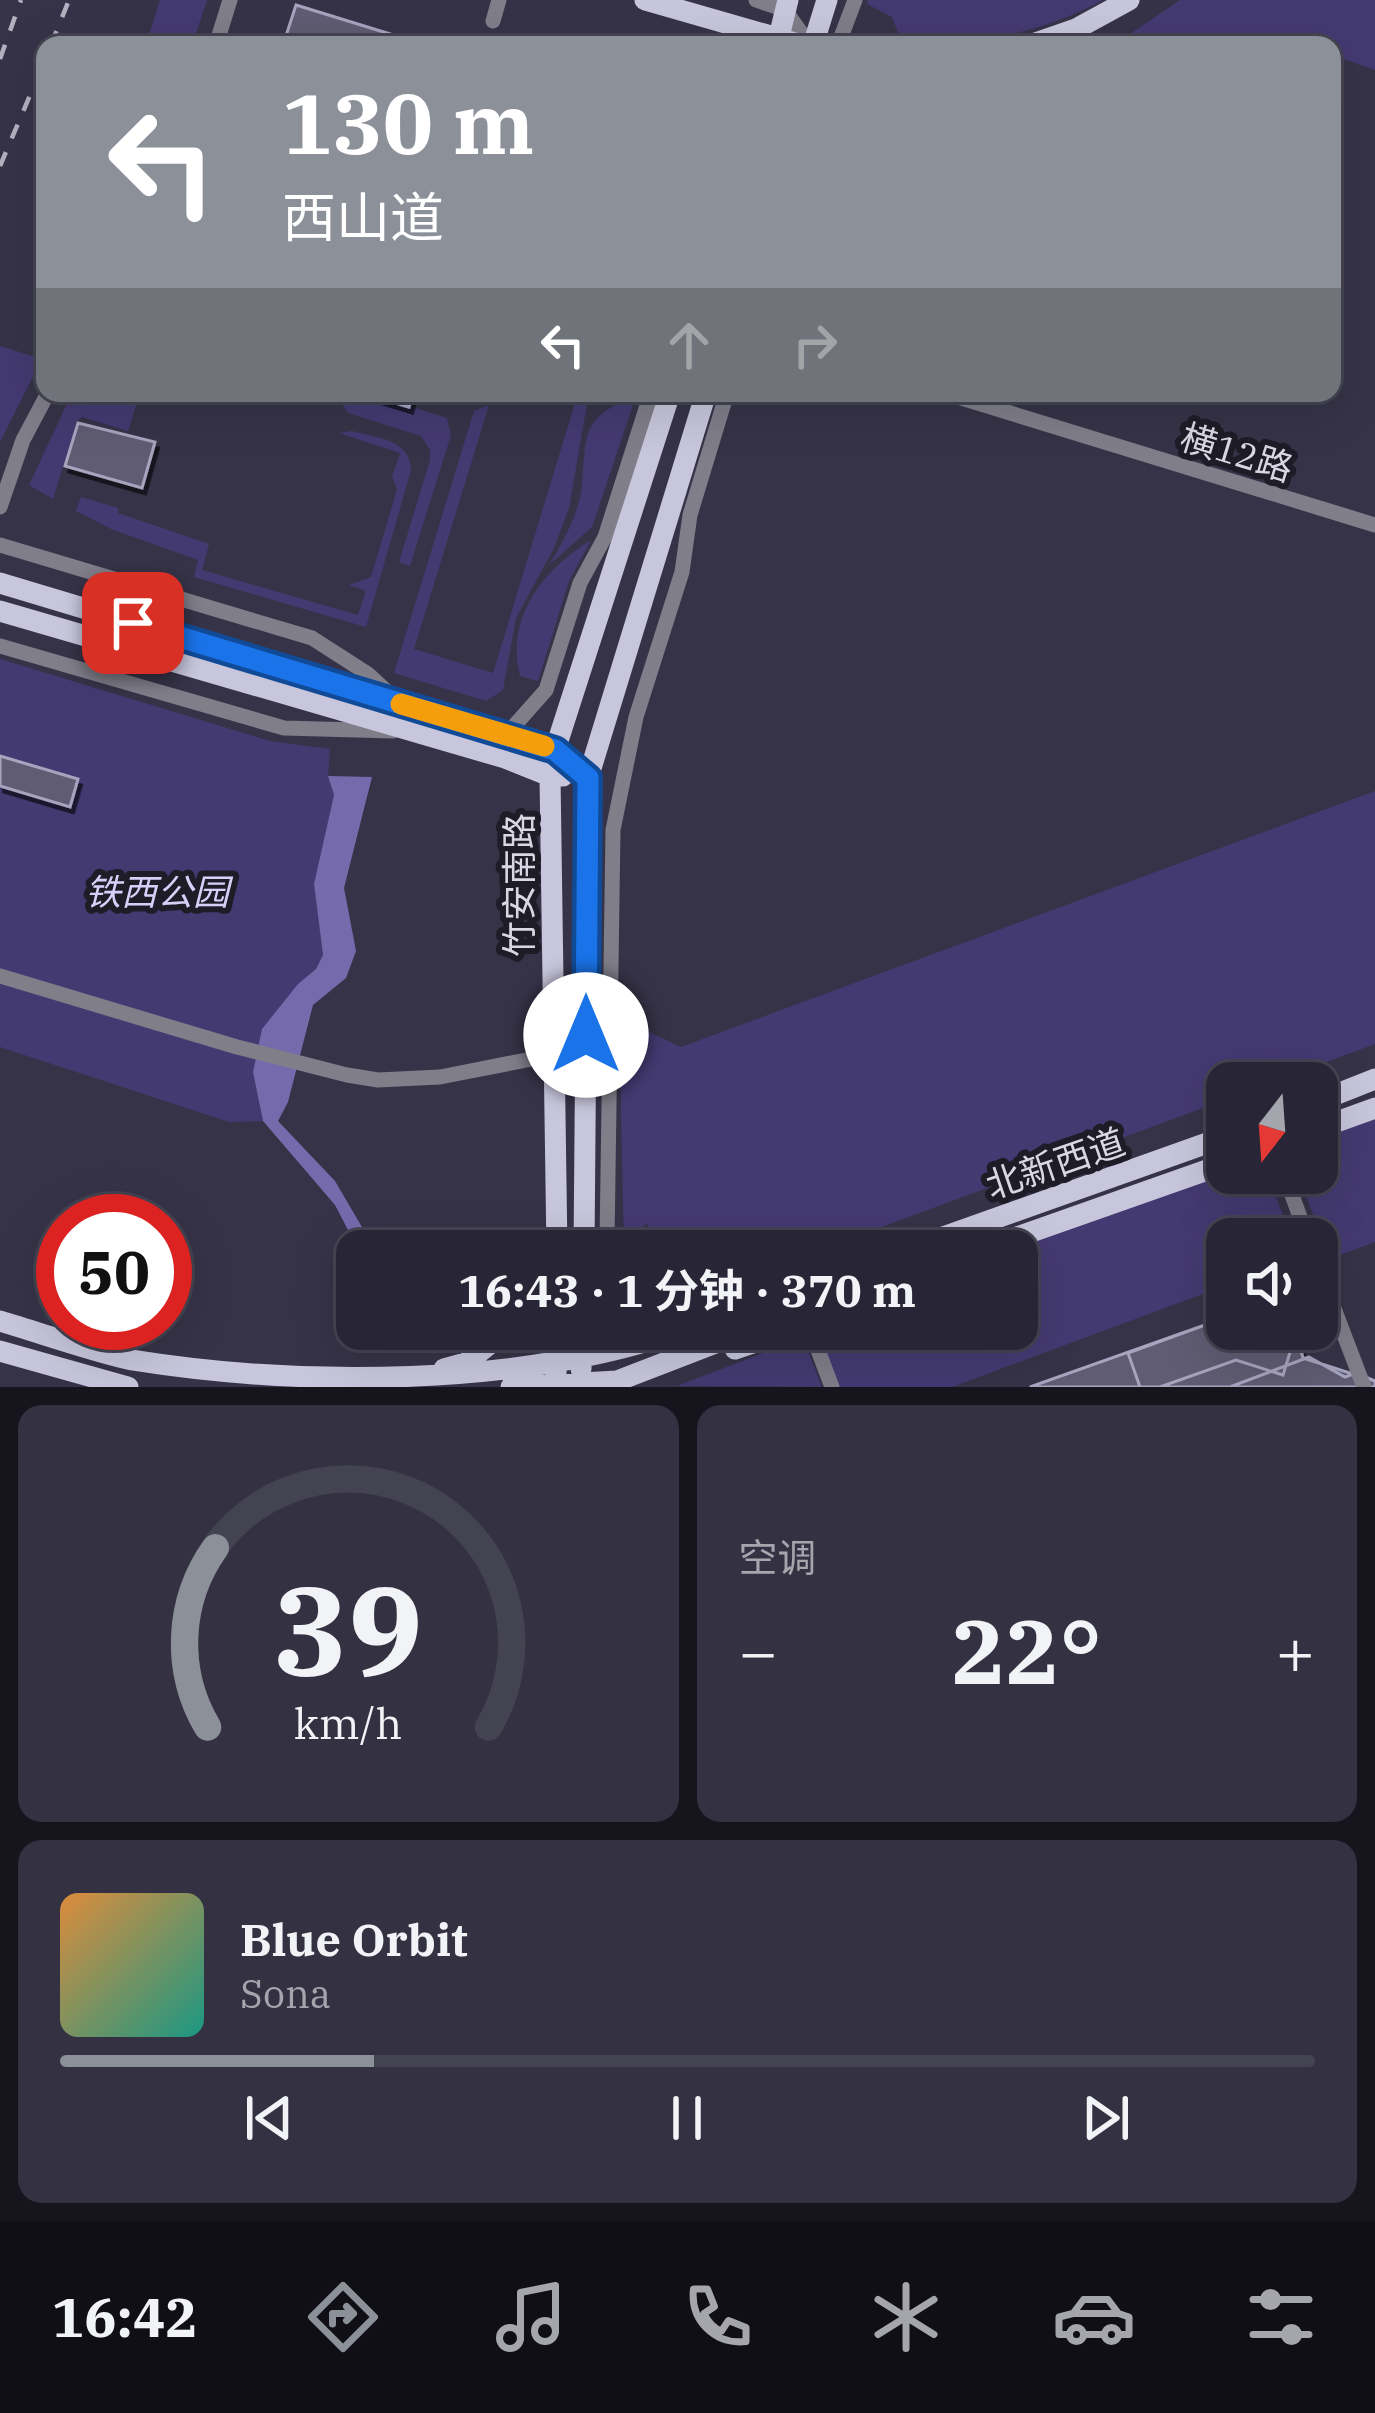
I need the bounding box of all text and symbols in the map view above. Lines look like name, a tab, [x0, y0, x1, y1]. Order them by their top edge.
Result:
text: 130 m	[282, 68, 534, 177]
icon: left	[84, 84, 240, 240]
text: 西山道	[282, 182, 444, 252]
icon: left	[530, 312, 596, 378]
icon: ahead	[656, 312, 722, 378]
icon: right	[782, 312, 848, 378]
street label: 横12路	[1175, 413, 1299, 491]
pin	[82, 572, 184, 674]
icon: arrive	[100, 590, 166, 656]
street label: 竹安南路	[495, 813, 542, 957]
park label: 铁西公园	[85, 868, 234, 915]
position arrow	[523, 972, 649, 1098]
north arrow	[1206, 1062, 1338, 1194]
map controls	[1206, 1062, 1338, 1350]
street label: 北新西道	[979, 1117, 1131, 1209]
speed limit sign: 50	[36, 1194, 192, 1350]
button: sound	[1206, 1218, 1338, 1350]
text: 16:43 · 1 分钟 · 370 m	[458, 1261, 916, 1319]
text: 空调	[739, 1532, 817, 1583]
text: 39	[273, 1548, 423, 1710]
text: 22°	[952, 1592, 1102, 1709]
text: −	[739, 1608, 778, 1694]
text: +	[1275, 1608, 1315, 1694]
text: km/h	[294, 1694, 402, 1750]
text: Blue Orbit	[240, 1910, 468, 1968]
text: Sona	[240, 1968, 331, 2019]
icon: previous	[236, 2085, 302, 2151]
icon: pause	[654, 2085, 720, 2151]
icon: next	[1073, 2085, 1139, 2151]
icon: directions	[301, 2275, 385, 2359]
icon: music	[489, 2275, 573, 2359]
icon: phone	[676, 2275, 760, 2359]
icon: climate	[864, 2275, 948, 2359]
icon: car	[1052, 2275, 1136, 2359]
icon: filters	[1239, 2275, 1323, 2359]
text: 16:42	[52, 2282, 198, 2352]

